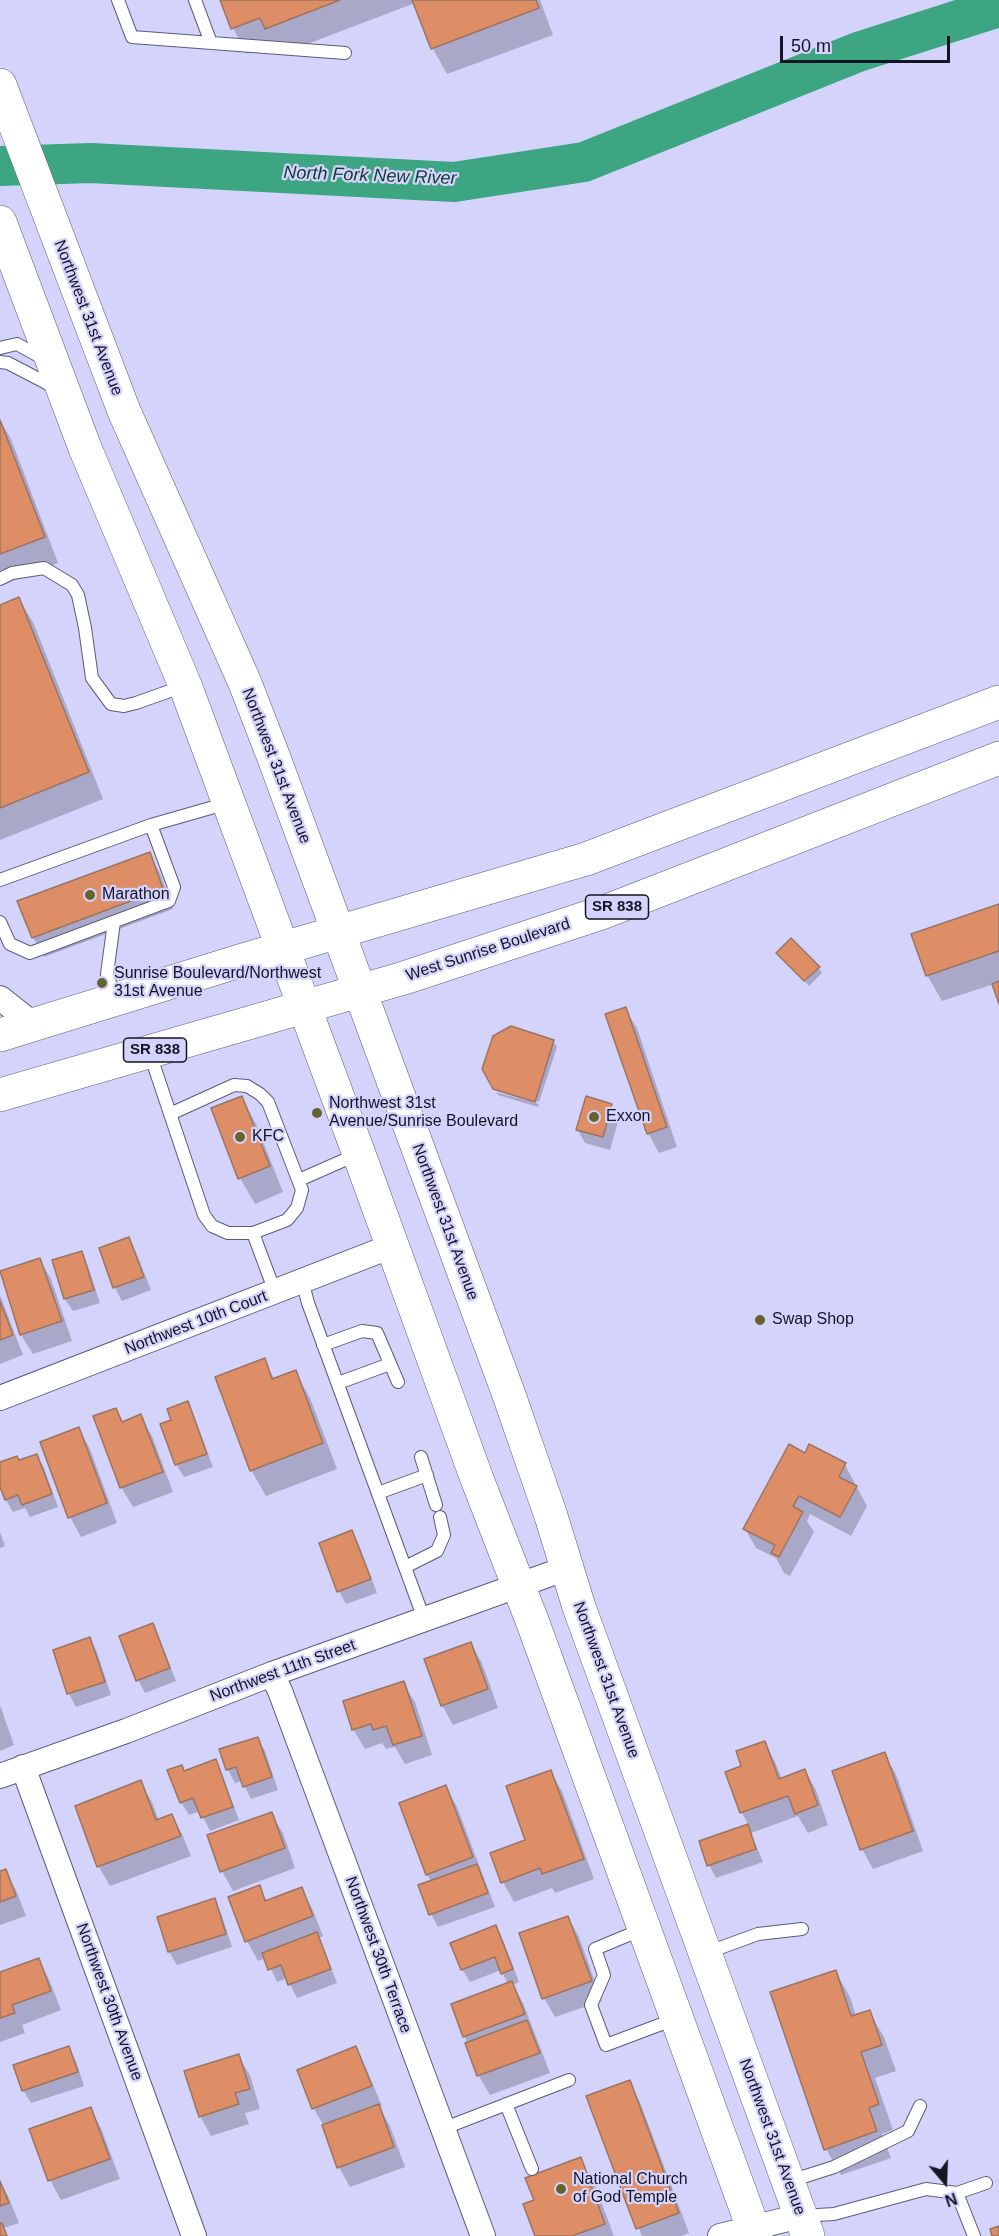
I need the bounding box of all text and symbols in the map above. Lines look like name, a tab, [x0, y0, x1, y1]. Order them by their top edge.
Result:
scale bar	[783, 24, 952, 62]
text: 50 m	[791, 36, 831, 56]
water label: North Fork New River	[283, 162, 457, 190]
street label: Northwest 31st Avenue	[49, 237, 127, 399]
street label: Northwest 31st Avenue	[237, 685, 315, 847]
place label: Marathon	[102, 885, 170, 905]
marker: Marathon	[83, 888, 97, 902]
road number: SR 838	[586, 895, 648, 919]
street label: West Sunrise Boulevard	[404, 914, 572, 986]
place label: Sunrise Boulevard/Northwest 31st Avenue	[114, 964, 321, 1002]
marker: Sunrise Boulevard/Northwest 31st Avenue	[95, 976, 109, 990]
road number: SR 838	[124, 1038, 186, 1062]
place label: Northwest 31st Avenue/Sunrise Boulevard	[329, 1094, 518, 1132]
marker: Northwest 31st Avenue/Sunrise Boulevard	[310, 1106, 324, 1120]
place label: Exxon	[606, 1107, 650, 1127]
marker: Exxon	[587, 1110, 601, 1124]
place label: KFC	[252, 1127, 284, 1147]
marker: KFC	[233, 1130, 247, 1144]
street label: Northwest 31st Avenue	[408, 1141, 482, 1303]
street label: Northwest 10th Court	[122, 1287, 270, 1359]
place label: Swap Shop	[772, 1310, 854, 1330]
marker: Swap Shop	[753, 1313, 767, 1327]
street label: Northwest 31st Avenue	[569, 1599, 643, 1761]
street label: Northwest 11th Street	[208, 1636, 358, 1706]
street label: Northwest 30th Terrace	[341, 1874, 415, 2036]
street label: Northwest 30th Avenue	[72, 1921, 146, 2083]
street label: Northwest 31st Avenue	[735, 2056, 809, 2218]
north arrow	[915, 2152, 975, 2212]
place label: National Church of God Temple	[573, 2170, 688, 2208]
marker: National Church of God Temple	[554, 2182, 568, 2196]
text: N	[943, 2190, 959, 2209]

